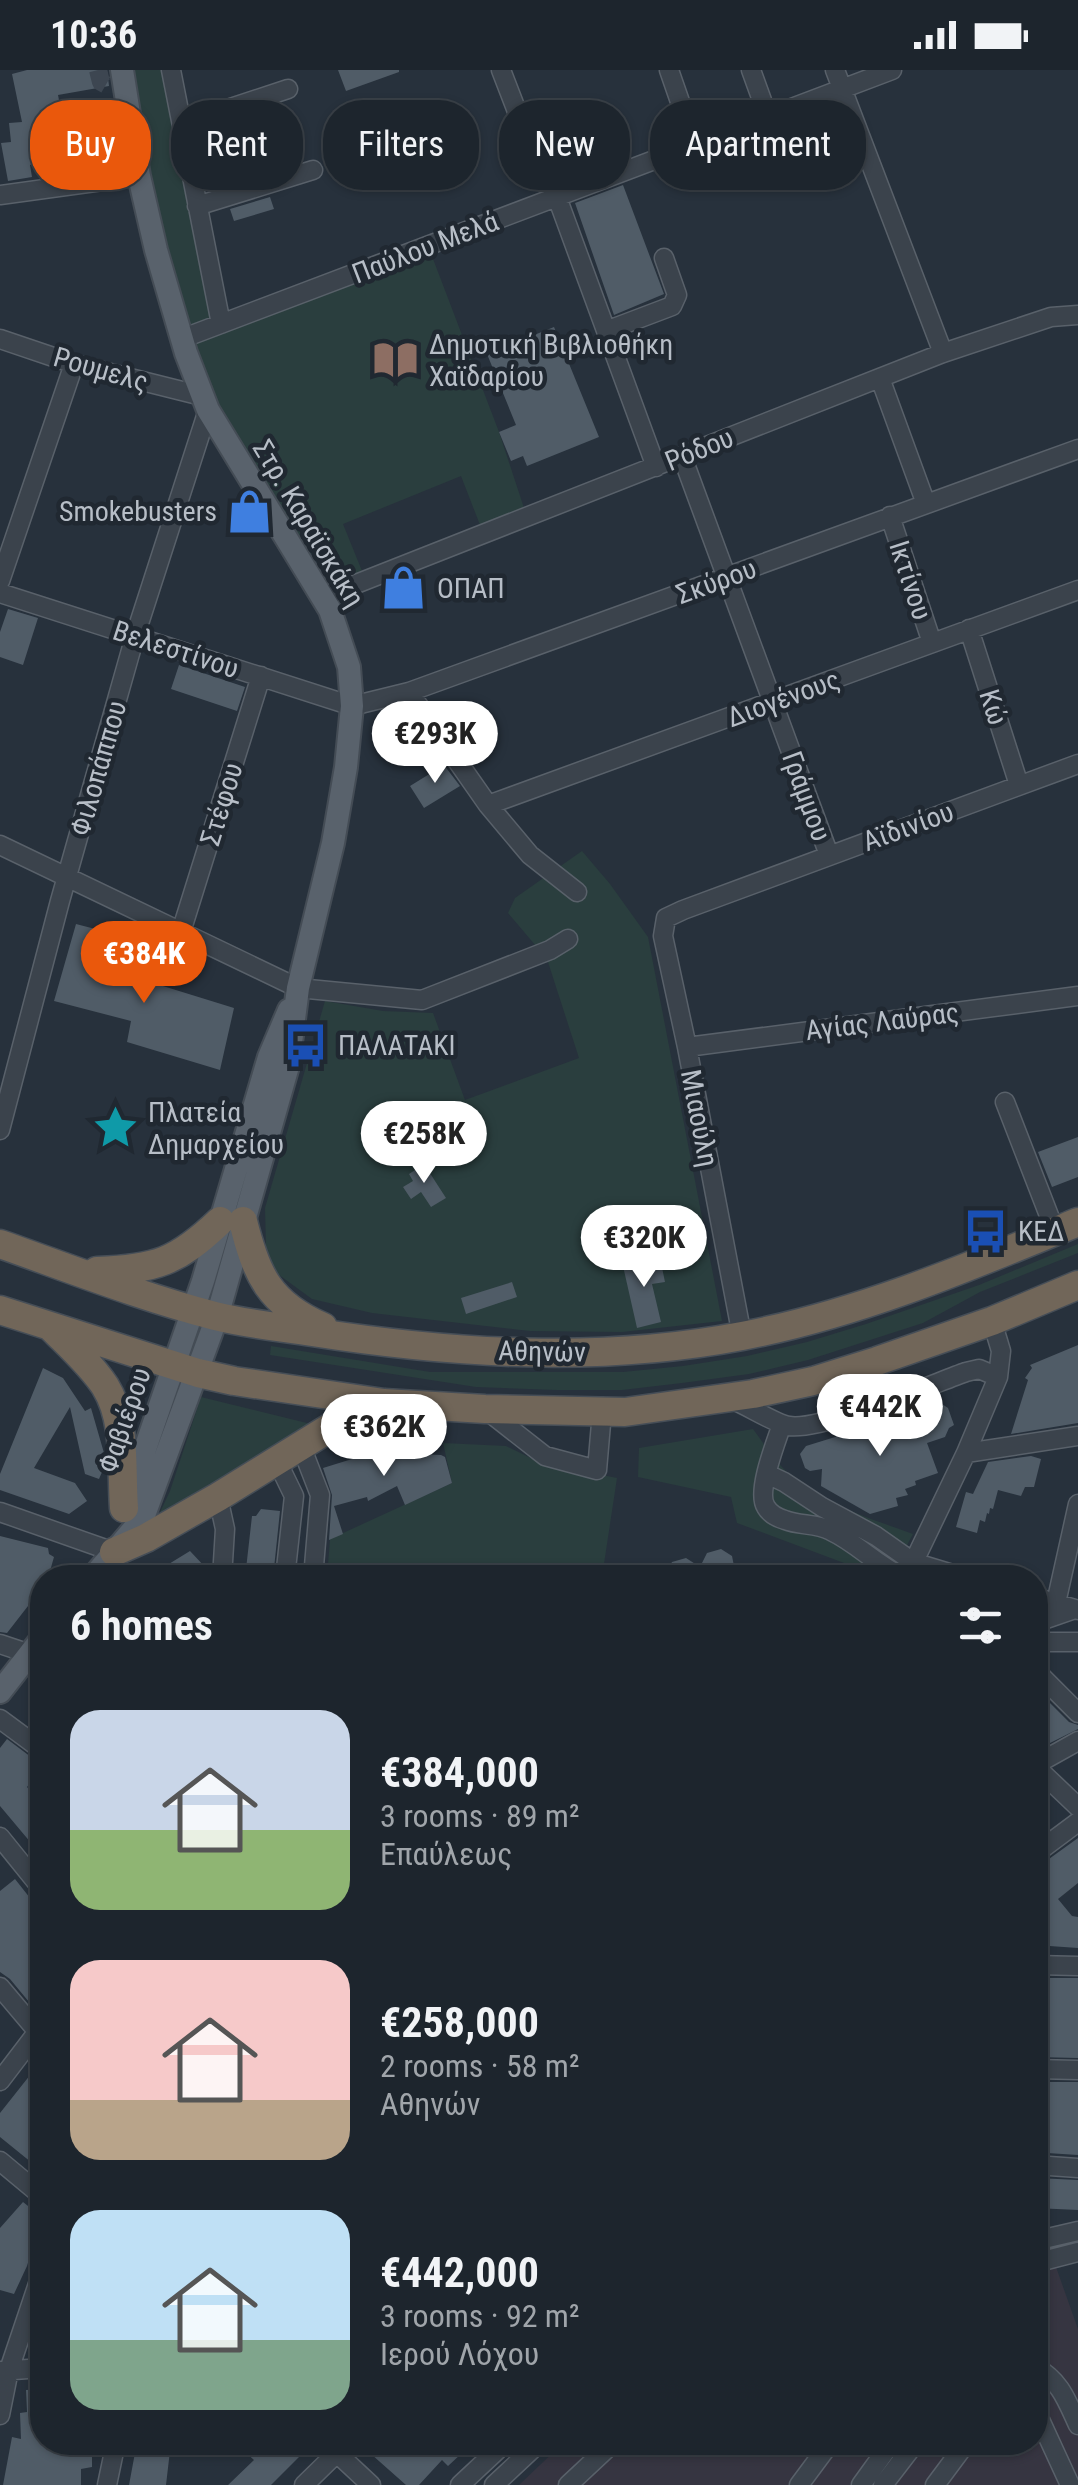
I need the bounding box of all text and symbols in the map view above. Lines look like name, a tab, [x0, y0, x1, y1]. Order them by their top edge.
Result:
text: 10:36	[50, 13, 137, 57]
chip: Buy	[30, 100, 151, 190]
chip: Rent	[171, 100, 303, 190]
chip: Filters	[323, 100, 479, 190]
chip: New	[499, 100, 630, 190]
chip: Apartment	[650, 100, 866, 190]
street label: Παύλου Μελά	[347, 204, 503, 290]
place label: Δημοτική Βιβλιοθήκη Χαϊδαρίου	[429, 328, 673, 393]
library icon: Δημοτική Βιβλιοθήκη Χαϊδαρίου	[372, 336, 420, 384]
street label: Ρουμελς	[50, 340, 152, 399]
street label: Ρόδου	[660, 421, 738, 478]
street label: Στρ. Καραϊσκάκη	[246, 434, 371, 613]
shop icon: Smokebusters	[226, 487, 274, 535]
place label: Smokebusters	[59, 495, 217, 528]
street label: Ικτίνου	[882, 536, 939, 624]
street label: Σκύρου	[672, 552, 761, 611]
shop icon: ΟΠΑΠ	[380, 564, 428, 612]
place label: ΟΠΑΠ	[437, 572, 505, 605]
street label: Βελεστίνου	[109, 614, 243, 685]
street label: Διογένους	[722, 663, 844, 734]
street label: Κώ	[972, 685, 1015, 729]
street label: Φιλοπάππου	[63, 697, 133, 839]
pin: €293K	[365, 701, 505, 786]
text: €293K	[394, 714, 476, 752]
street label: Γράμμου	[775, 747, 838, 846]
street label: Στέφου	[193, 759, 250, 850]
street label: Αϊδινίου	[858, 795, 958, 858]
pin: €384K	[74, 921, 214, 1006]
text: €384K	[103, 934, 185, 972]
street label: Αγίας Λαύρας	[804, 996, 961, 1047]
bus stop icon: ΠΑΛΑΤΑΚΙ	[281, 1021, 329, 1069]
place label: ΠΑΛΑΤΑΚΙ	[338, 1029, 456, 1062]
street label: Μιαούλη	[674, 1067, 725, 1169]
place label: Πλατεία Δημαρχείου	[148, 1096, 284, 1161]
pin: €258K	[354, 1101, 494, 1186]
place icon: Πλατεία Δημαρχείου	[91, 1104, 139, 1152]
text: €258K	[383, 1114, 465, 1152]
pin: €320K	[574, 1205, 714, 1290]
bus stop icon: ΚΕΔ	[961, 1207, 1009, 1255]
place label: ΚΕΔ	[1018, 1215, 1064, 1248]
text: €320K	[603, 1218, 685, 1256]
street label: Αθηνών	[498, 1334, 586, 1369]
street label: Φαβιέρου	[91, 1363, 158, 1477]
pin: €442K	[810, 1374, 950, 1459]
text: €442K	[839, 1387, 921, 1425]
pin: €362K	[314, 1394, 454, 1479]
text: €362K	[343, 1407, 425, 1445]
icon: filters	[953, 1598, 1008, 1653]
text: 6 homes	[70, 1601, 213, 1650]
text: €384,000	[380, 1748, 539, 1797]
icon: home	[150, 1750, 270, 1870]
text: 3 rooms · 89 m²	[380, 1797, 579, 1835]
text: Επαύλεως	[380, 1835, 512, 1873]
text: €258,000	[380, 1998, 539, 2047]
icon: home	[150, 2000, 270, 2120]
text: 2 rooms · 58 m²	[380, 2047, 579, 2085]
text: Αθηνών	[380, 2085, 480, 2123]
text: €442,000	[380, 2248, 539, 2297]
icon: home	[150, 2250, 270, 2370]
text: 3 rooms · 92 m²	[380, 2297, 579, 2335]
text: Ιερού Λόχου	[380, 2335, 539, 2373]

